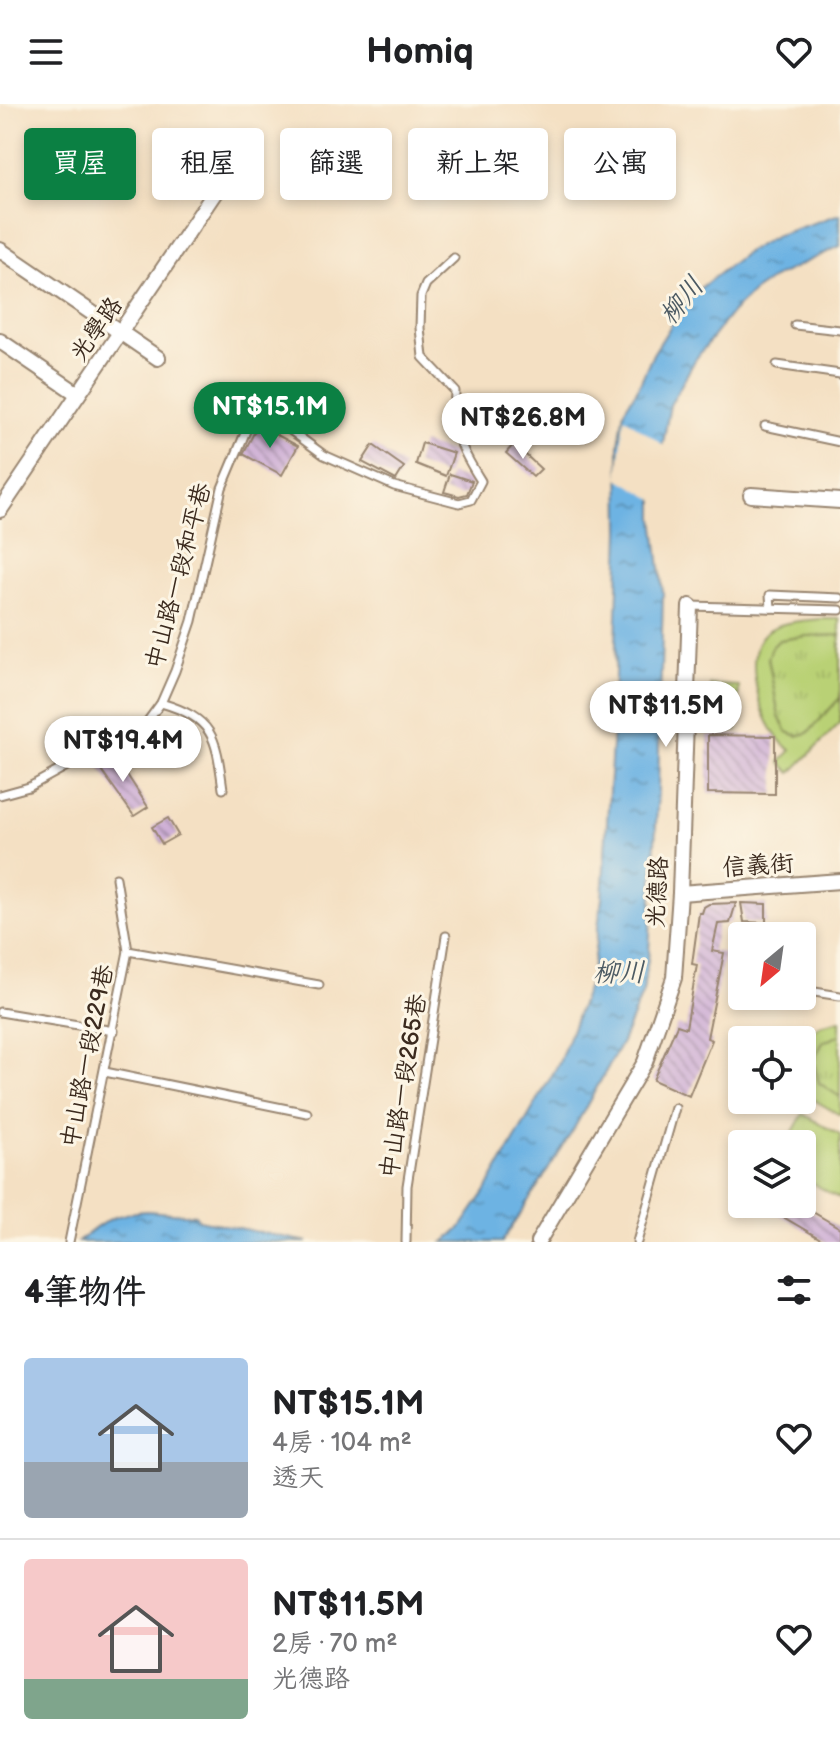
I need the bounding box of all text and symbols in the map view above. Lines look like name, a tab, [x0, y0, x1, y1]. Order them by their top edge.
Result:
icon: menu	[24, 30, 68, 74]
icon: heart	[772, 30, 816, 74]
text: Homiq	[366, 31, 474, 74]
chip: 買屋	[24, 128, 136, 200]
chip: 租屋	[152, 128, 264, 200]
chip: 篩選	[280, 128, 392, 200]
chip: 新上架	[408, 128, 548, 200]
chip: 公寓	[564, 128, 676, 200]
water label: 柳川	[654, 270, 711, 331]
street label: 光學路	[64, 291, 129, 367]
pin: NT$15.1M	[187, 382, 353, 450]
text: NT$15.1M	[212, 392, 328, 423]
pin: NT$26.8M	[440, 393, 606, 461]
text: NT$26.8M	[460, 403, 586, 434]
street label: 中山路一段和平巷	[140, 480, 217, 673]
pin: NT$11.5M	[583, 681, 749, 749]
text: NT$11.5M	[608, 691, 724, 722]
pin: NT$19.4M	[40, 716, 206, 784]
text: NT$19.4M	[62, 726, 184, 757]
street label: 信義街	[721, 849, 795, 882]
street label: 光德路	[641, 855, 674, 929]
north arrow	[728, 922, 816, 1010]
map controls	[728, 922, 816, 1218]
water label: 柳川	[593, 958, 646, 989]
street label: 中山路一段229巷	[55, 962, 119, 1150]
street label: 中山路一段265巷	[375, 992, 432, 1180]
button: locate	[728, 1026, 816, 1114]
button: layers	[728, 1130, 816, 1218]
icon: filters	[772, 1268, 816, 1312]
text: 4筆物件	[24, 1272, 146, 1313]
text: NT$15.1M	[272, 1383, 424, 1424]
icon: home	[88, 1390, 184, 1486]
icon: heart	[772, 1416, 816, 1460]
text: 4房 · 104 m²	[272, 1428, 412, 1459]
text: 透天	[272, 1463, 324, 1494]
text: NT$11.5M	[272, 1584, 424, 1625]
icon: home	[88, 1591, 184, 1687]
icon: heart	[772, 1617, 816, 1661]
text: 2房 · 70 m²	[272, 1629, 397, 1660]
text: 光德路	[272, 1664, 350, 1695]

